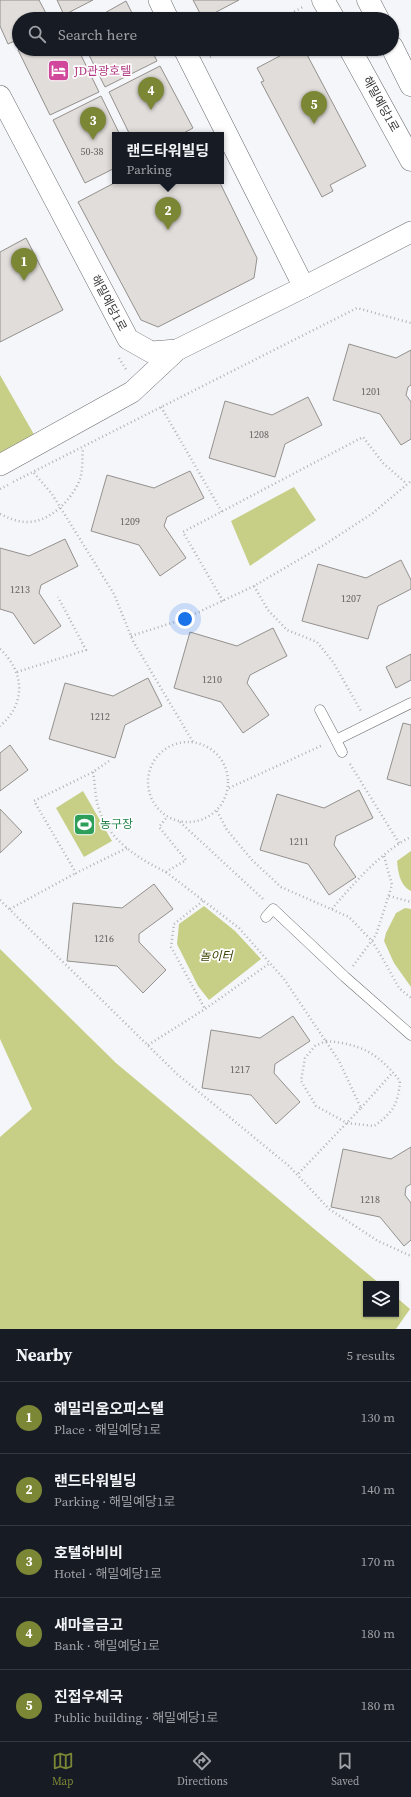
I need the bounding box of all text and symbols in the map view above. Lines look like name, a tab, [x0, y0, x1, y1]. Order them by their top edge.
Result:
search box	[12, 12, 399, 56]
icon: search	[26, 23, 48, 45]
text: Search here	[58, 24, 137, 45]
hotel icon: JD관광호텔	[46, 58, 72, 84]
place label: JD관광호텔	[73, 63, 131, 79]
street label: 해밀예당1로	[359, 73, 403, 135]
pin: 4	[138, 77, 164, 110]
pin: 5	[301, 91, 327, 124]
pin: 3	[80, 107, 106, 140]
popup	[112, 132, 224, 184]
text: 랜드타워빌딩	[127, 140, 209, 161]
house number: 50-38	[80, 145, 104, 158]
text: Parking	[127, 161, 172, 178]
pin: 2	[155, 197, 181, 230]
pin: 1	[11, 248, 37, 281]
street label: 해밀예당1로	[88, 272, 130, 334]
house number: 1201	[361, 385, 381, 398]
house number: 1208	[249, 428, 269, 441]
house number: 1209	[120, 515, 140, 528]
house number: 1213	[10, 583, 30, 596]
house number: 1207	[341, 592, 361, 605]
your location	[175, 609, 195, 629]
house number: 1210	[202, 673, 222, 686]
house number: 1212	[90, 710, 110, 723]
sports icon: 농구장	[71, 811, 97, 837]
place label: 농구장	[100, 816, 133, 832]
house number: 1211	[289, 835, 309, 848]
house number: 1216	[94, 932, 114, 945]
park label: 놀이터	[199, 948, 235, 964]
house number: 1217	[230, 1063, 250, 1076]
house number: 1218	[360, 1193, 380, 1206]
map controls	[363, 1281, 399, 1317]
button: layers	[363, 1281, 399, 1317]
text: Nearby	[16, 1343, 72, 1367]
text: 5 results	[347, 1347, 395, 1364]
text: 해밀리움오피스텔	[54, 1398, 164, 1419]
text: 1	[25, 1409, 33, 1426]
text: 130 m	[361, 1409, 395, 1426]
text: Place · 해밀예당1로	[54, 1421, 161, 1438]
text: 랜드타워빌딩	[54, 1470, 137, 1491]
text: 2	[25, 1481, 33, 1498]
text: 140 m	[361, 1481, 395, 1498]
text: Parking · 해밀예당1로	[54, 1493, 175, 1510]
text: 호텔하비비	[54, 1542, 123, 1563]
text: 3	[25, 1553, 33, 1570]
text: 170 m	[361, 1553, 395, 1570]
text: Hotel · 해밀예당1로	[54, 1565, 162, 1582]
text: 새마을금고	[54, 1614, 123, 1635]
text: 4	[25, 1625, 33, 1642]
text: 180 m	[361, 1625, 395, 1642]
text: Bank · 해밀예당1로	[54, 1637, 160, 1654]
text: 진접우체국	[54, 1686, 123, 1707]
text: 5	[25, 1697, 33, 1714]
text: 180 m	[361, 1697, 395, 1714]
text: Public building · 해밀예당1로	[54, 1709, 219, 1726]
tab: Map	[52, 1750, 74, 1789]
tab: Directions	[177, 1750, 228, 1789]
tab: Saved	[331, 1750, 359, 1789]

